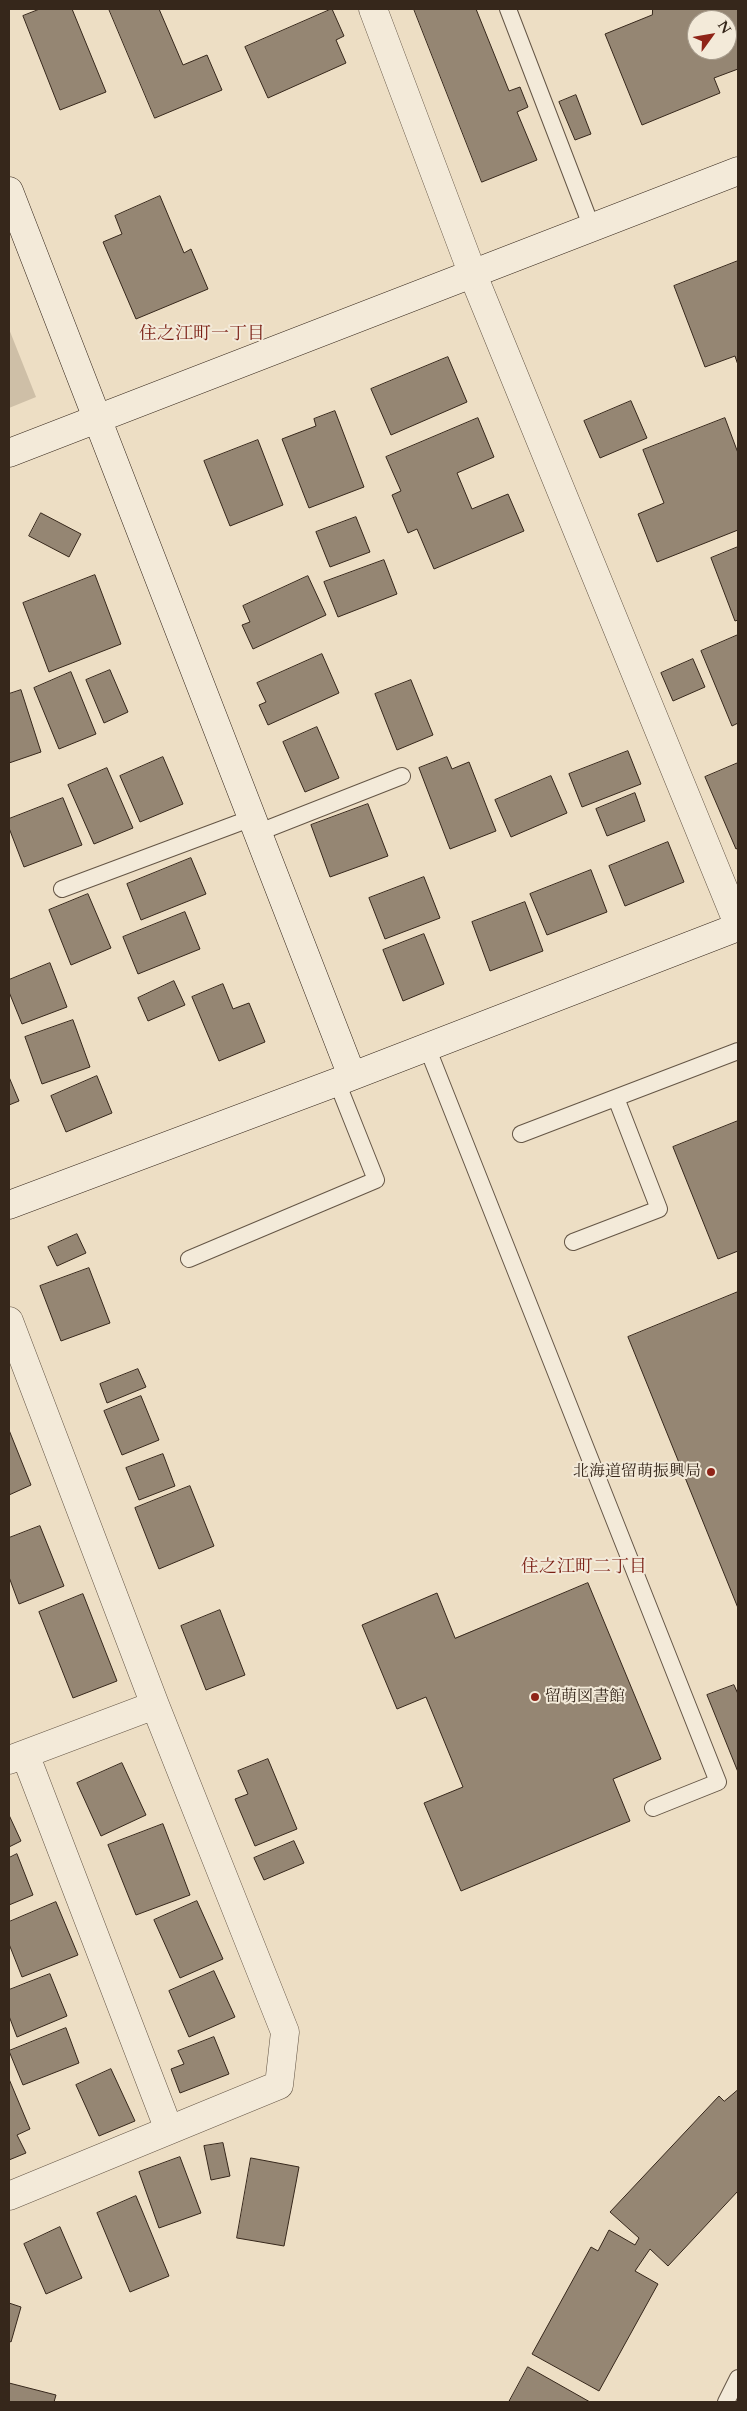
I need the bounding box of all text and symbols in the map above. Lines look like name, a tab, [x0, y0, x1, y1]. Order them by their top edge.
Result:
north arrow	[687, 10, 737, 60]
text: N	[713, 17, 736, 38]
district label: 住之江町一丁目	[139, 324, 265, 346]
place label: 北海道留萌振興局	[573, 1462, 701, 1482]
marker: 北海道留萌振興局	[705, 1466, 717, 1478]
district label: 住之江町二丁目	[521, 1557, 647, 1579]
place label: 留萌図書館	[545, 1687, 625, 1707]
marker: 留萌図書館	[529, 1691, 541, 1703]

